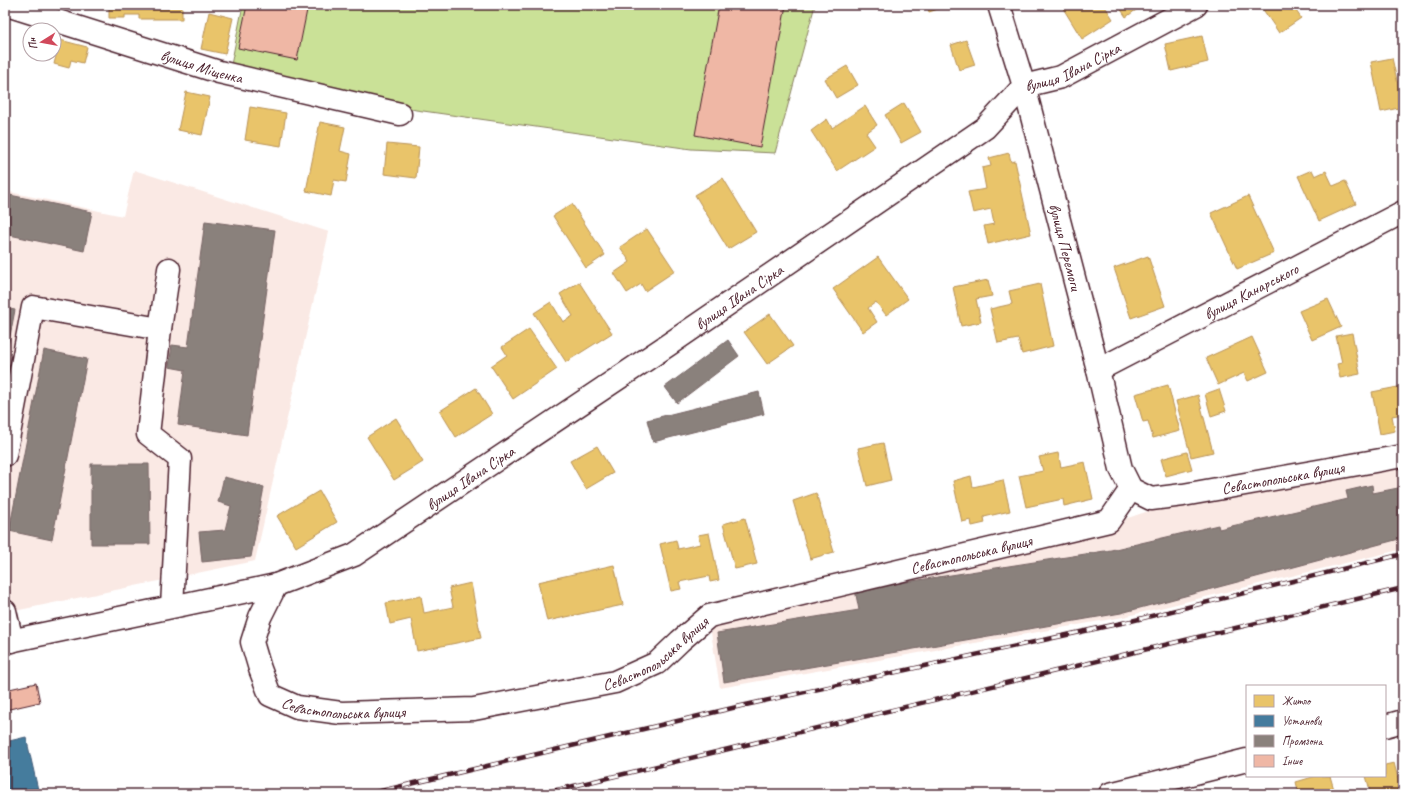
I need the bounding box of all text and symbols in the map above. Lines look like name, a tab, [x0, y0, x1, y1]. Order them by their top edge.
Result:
north arrow	[22, 22, 62, 62]
text: Пн	[24, 36, 40, 51]
street label: вулиця Івана Сірка	[1023, 38, 1125, 96]
street label: вулиця Міщенка	[158, 45, 246, 88]
street label: вулиця Перемоги	[1044, 202, 1086, 294]
street label: вулиця Канарського	[1201, 258, 1303, 325]
street label: вулиця Івана Сірка	[691, 260, 788, 335]
street label: вулиця Івана Сірка	[422, 441, 519, 515]
street label: Севастопольська вулиця	[1220, 458, 1346, 499]
street label: Севастопольська вулиця	[909, 530, 1035, 579]
street label: Севастопольська вулиця	[601, 612, 713, 695]
legend	[1246, 685, 1386, 777]
street label: Севастопольська вулиця	[278, 693, 406, 724]
text: Житло	[1282, 693, 1312, 709]
text: Установи	[1282, 713, 1323, 729]
text: Промзона	[1282, 733, 1324, 749]
text: Інше	[1282, 753, 1303, 769]

